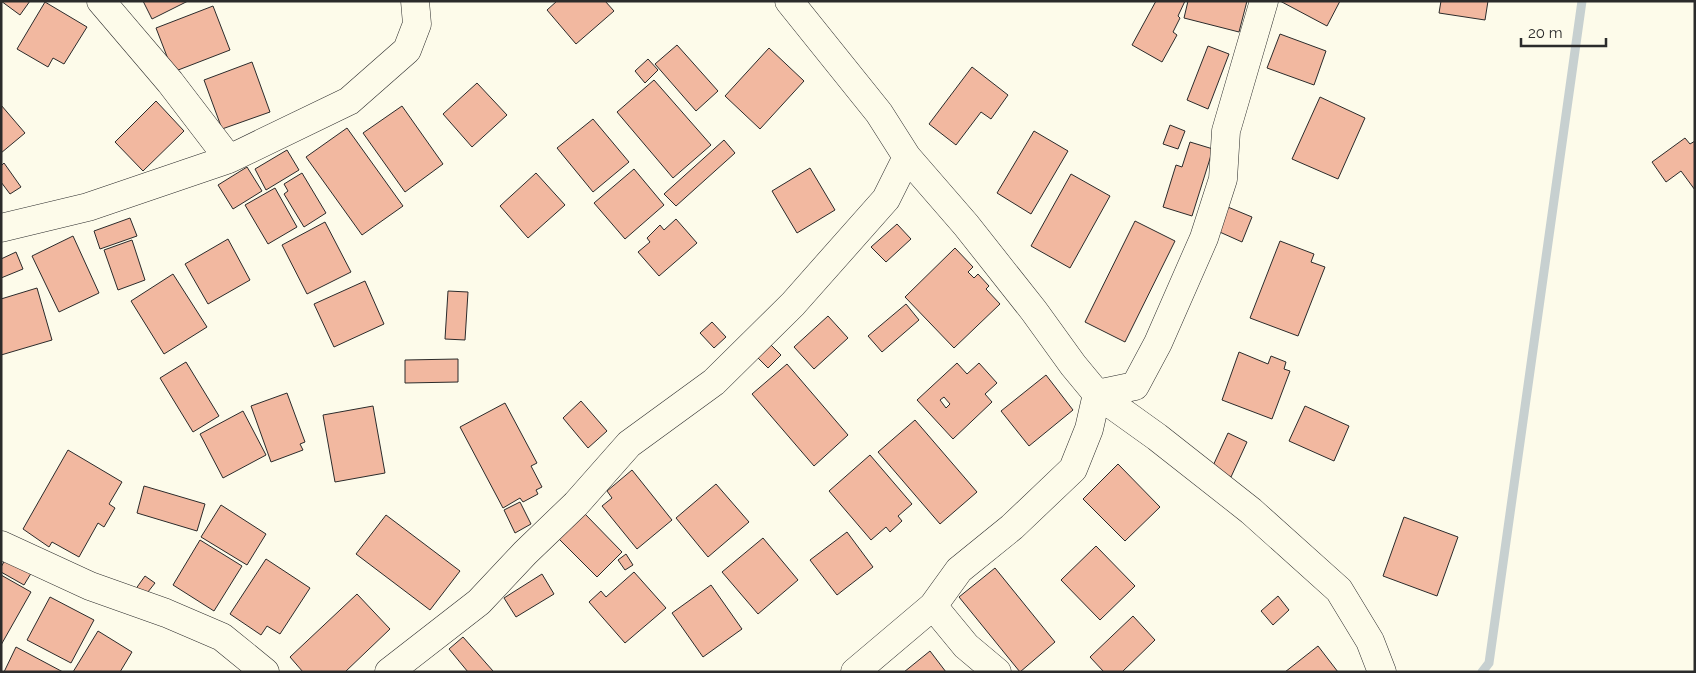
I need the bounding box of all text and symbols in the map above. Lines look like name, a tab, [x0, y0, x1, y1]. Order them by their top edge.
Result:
scale bar	[1521, 15, 1606, 47]
text: 20 m	[1528, 24, 1563, 42]

